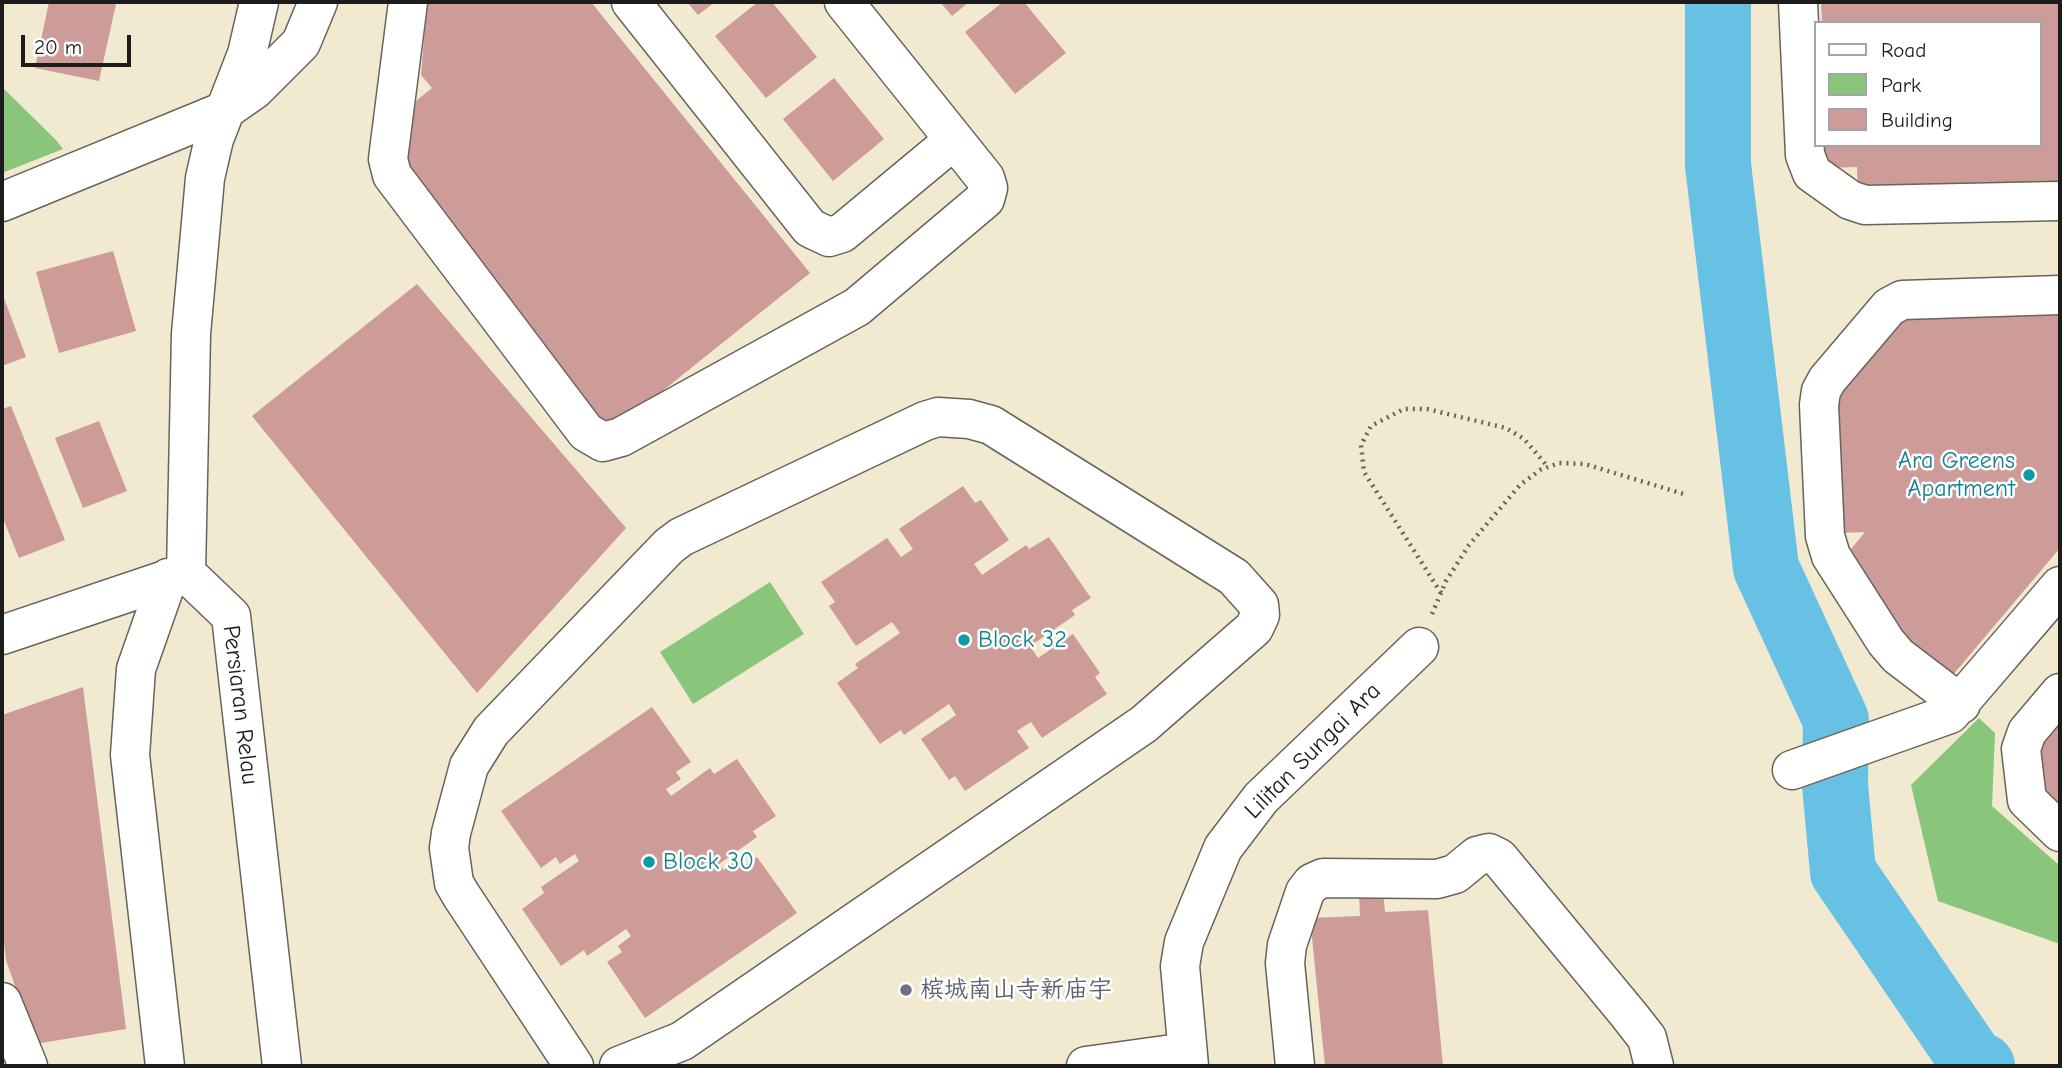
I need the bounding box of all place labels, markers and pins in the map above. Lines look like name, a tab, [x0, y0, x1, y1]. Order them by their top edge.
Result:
place label: Ara Greens Apartment	[1898, 447, 2015, 503]
marker: Ara Greens Apartment	[2021, 467, 2037, 483]
place label: Block 32	[978, 626, 1067, 654]
marker: Block 32	[956, 632, 972, 648]
place label: Block 30	[663, 848, 754, 876]
marker: Block 30	[641, 854, 657, 870]
place label: 槟城南山寺新庙宇	[920, 976, 1112, 1004]
marker: 槟城南山寺新庙宇	[898, 982, 914, 998]

